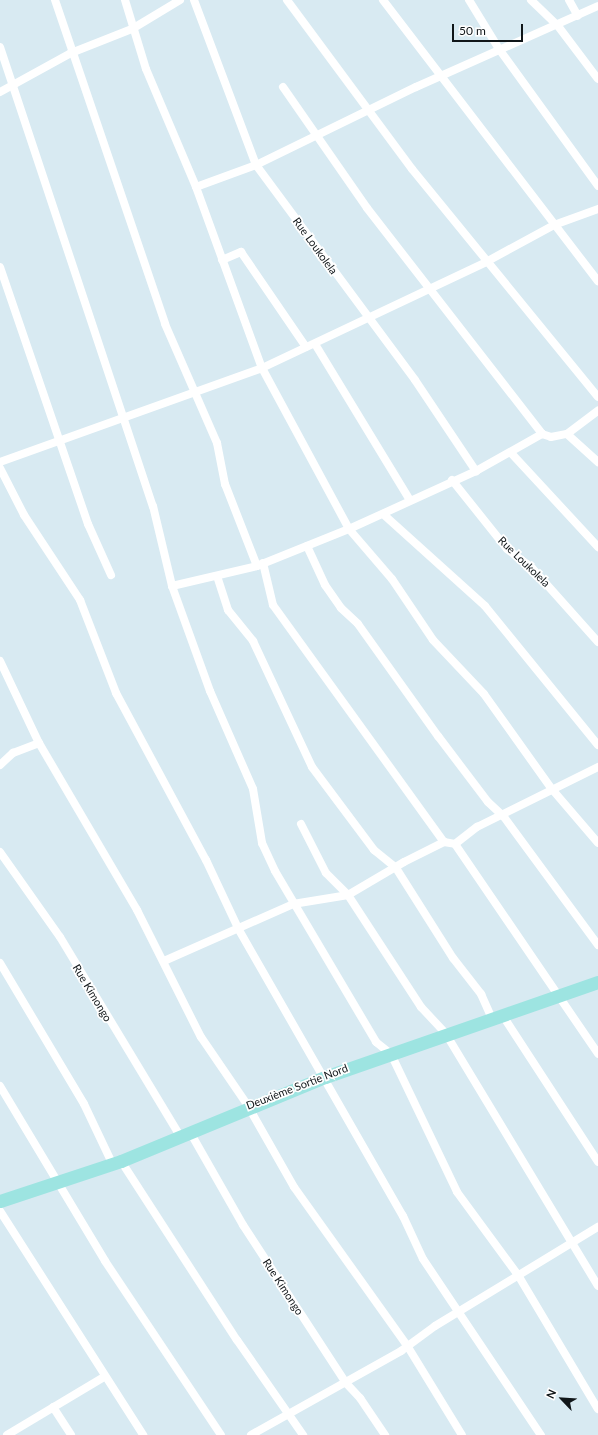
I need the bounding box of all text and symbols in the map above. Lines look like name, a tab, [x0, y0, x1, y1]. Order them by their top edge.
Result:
scale bar	[454, 16, 525, 42]
text: 50 m	[459, 23, 486, 38]
street label: Rue Loukolela	[290, 215, 340, 277]
street label: Rue Loukolela	[495, 534, 553, 590]
street label: Rue Kimongo	[70, 962, 114, 1024]
street label: Deuxième Sortie Nord	[244, 1062, 350, 1112]
street label: Rue Kimongo	[260, 1256, 306, 1318]
north arrow	[542, 1379, 582, 1419]
text: N	[543, 1387, 558, 1400]

